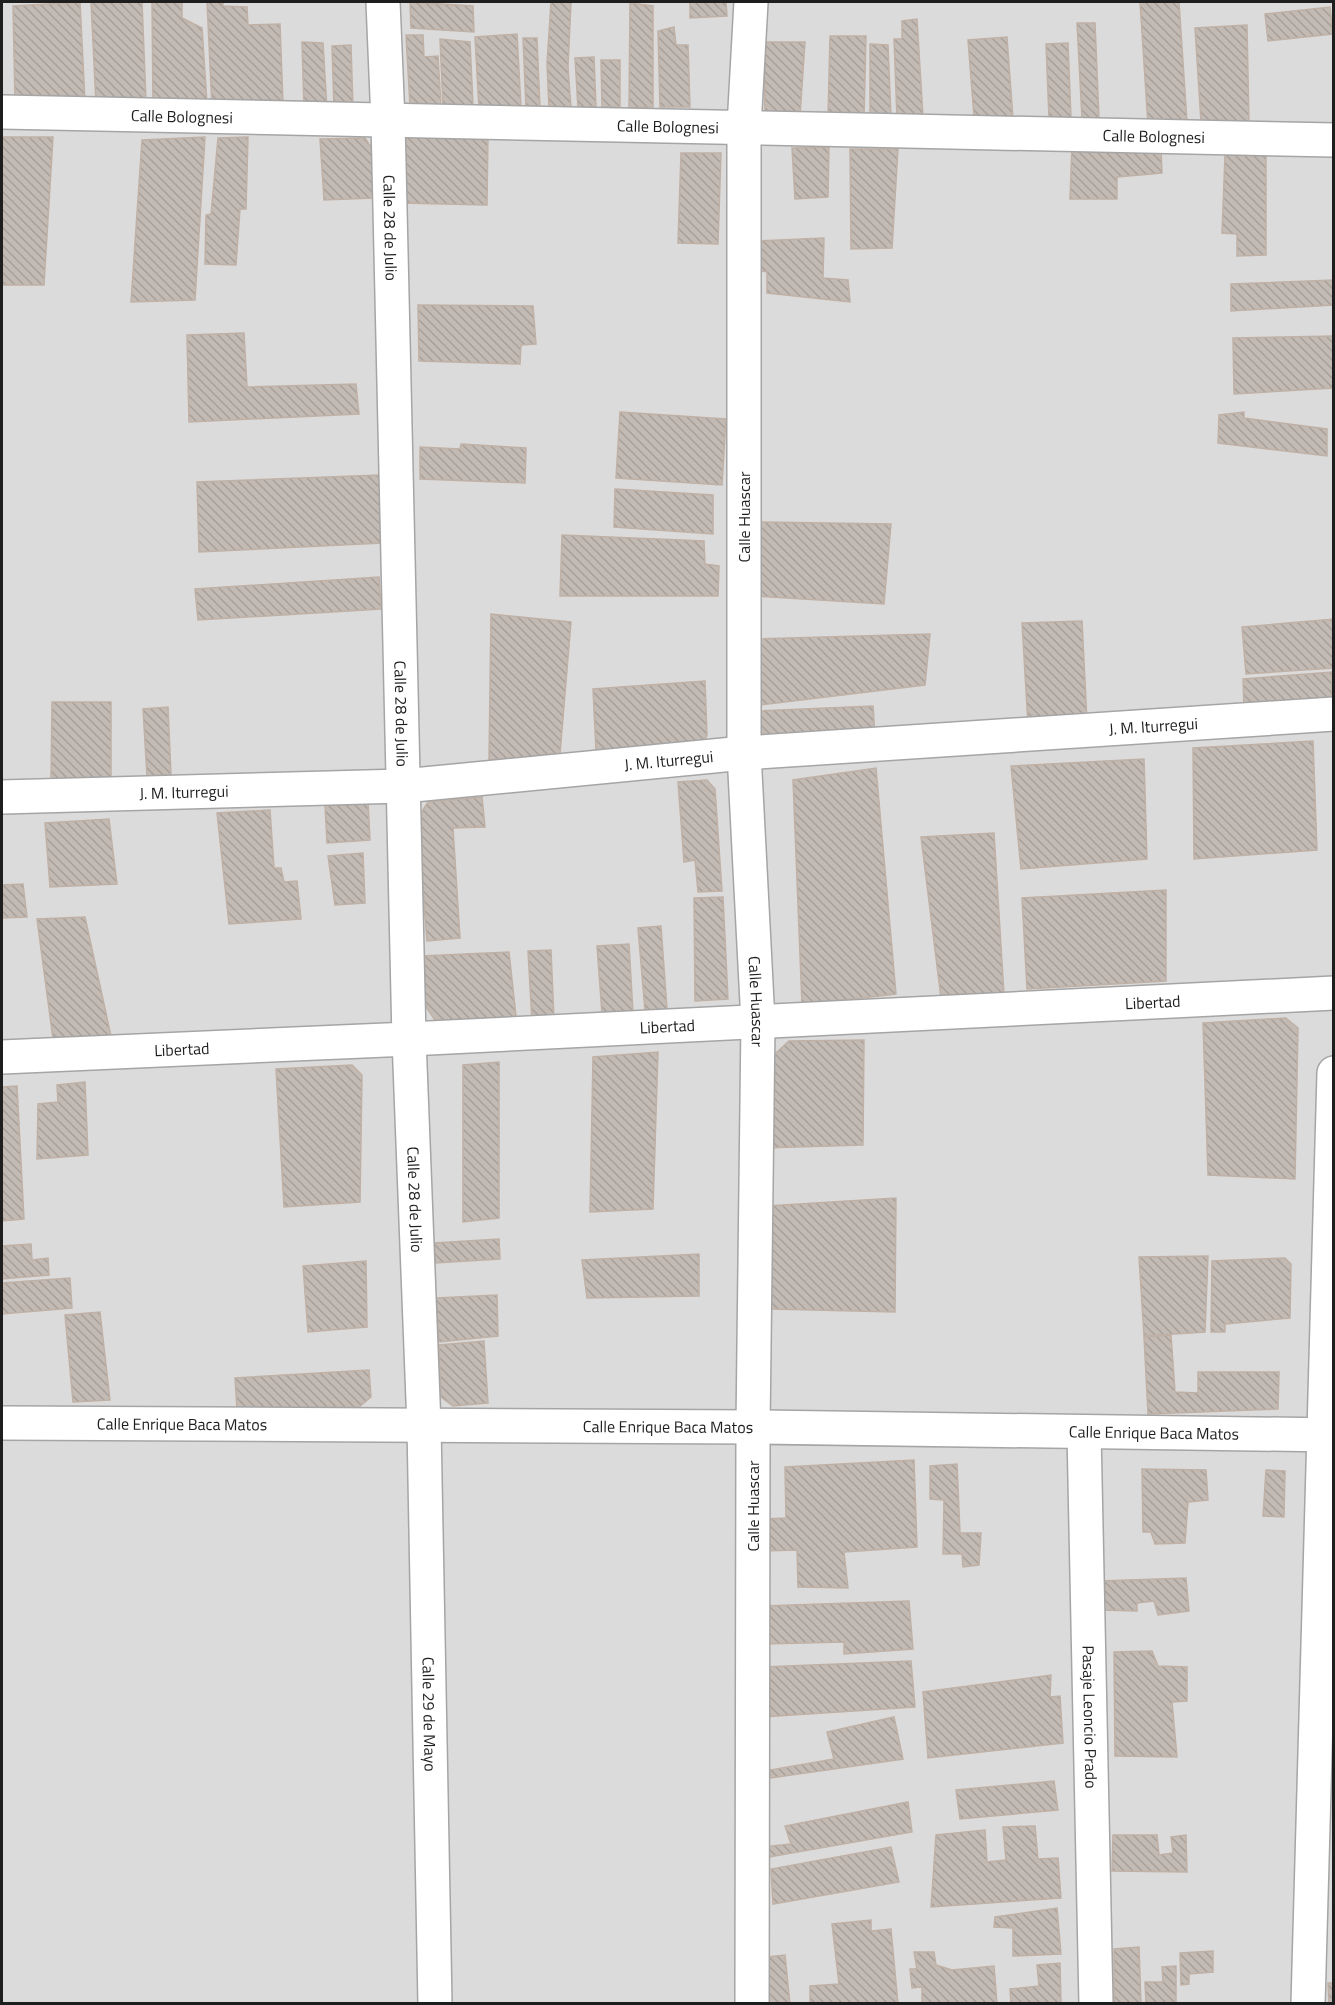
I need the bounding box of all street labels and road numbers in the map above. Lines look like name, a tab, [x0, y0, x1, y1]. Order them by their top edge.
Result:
street label: Calle Bolognesi	[131, 103, 233, 129]
street label: Calle Bolognesi	[617, 113, 719, 139]
street label: Calle Bolognesi	[1102, 123, 1205, 149]
street label: Calle 28 de Julio	[377, 175, 404, 281]
street label: Calle Huascar	[732, 471, 756, 563]
street label: Calle 28 de Julio	[388, 660, 415, 767]
street label: J. M. Iturregui	[1108, 711, 1199, 741]
street label: J. M. Iturregui	[623, 744, 714, 777]
street label: J. M. Iturregui	[139, 779, 229, 805]
street label: Calle Huascar	[743, 955, 770, 1048]
street label: Libertad	[1124, 989, 1181, 1015]
street label: Libertad	[639, 1013, 696, 1040]
street label: Libertad	[154, 1036, 210, 1062]
street label: Calle 28 de Julio	[401, 1146, 429, 1253]
street label: Calle Enrique Baca Matos	[97, 1412, 267, 1436]
street label: Calle Enrique Baca Matos	[583, 1414, 753, 1439]
street label: Calle Enrique Baca Matos	[1069, 1419, 1239, 1446]
street label: Calle Huascar	[741, 1460, 765, 1552]
street label: Pasaje Leoncio Prado	[1076, 1645, 1103, 1789]
street label: Calle 29 de Mayo	[416, 1657, 443, 1772]

